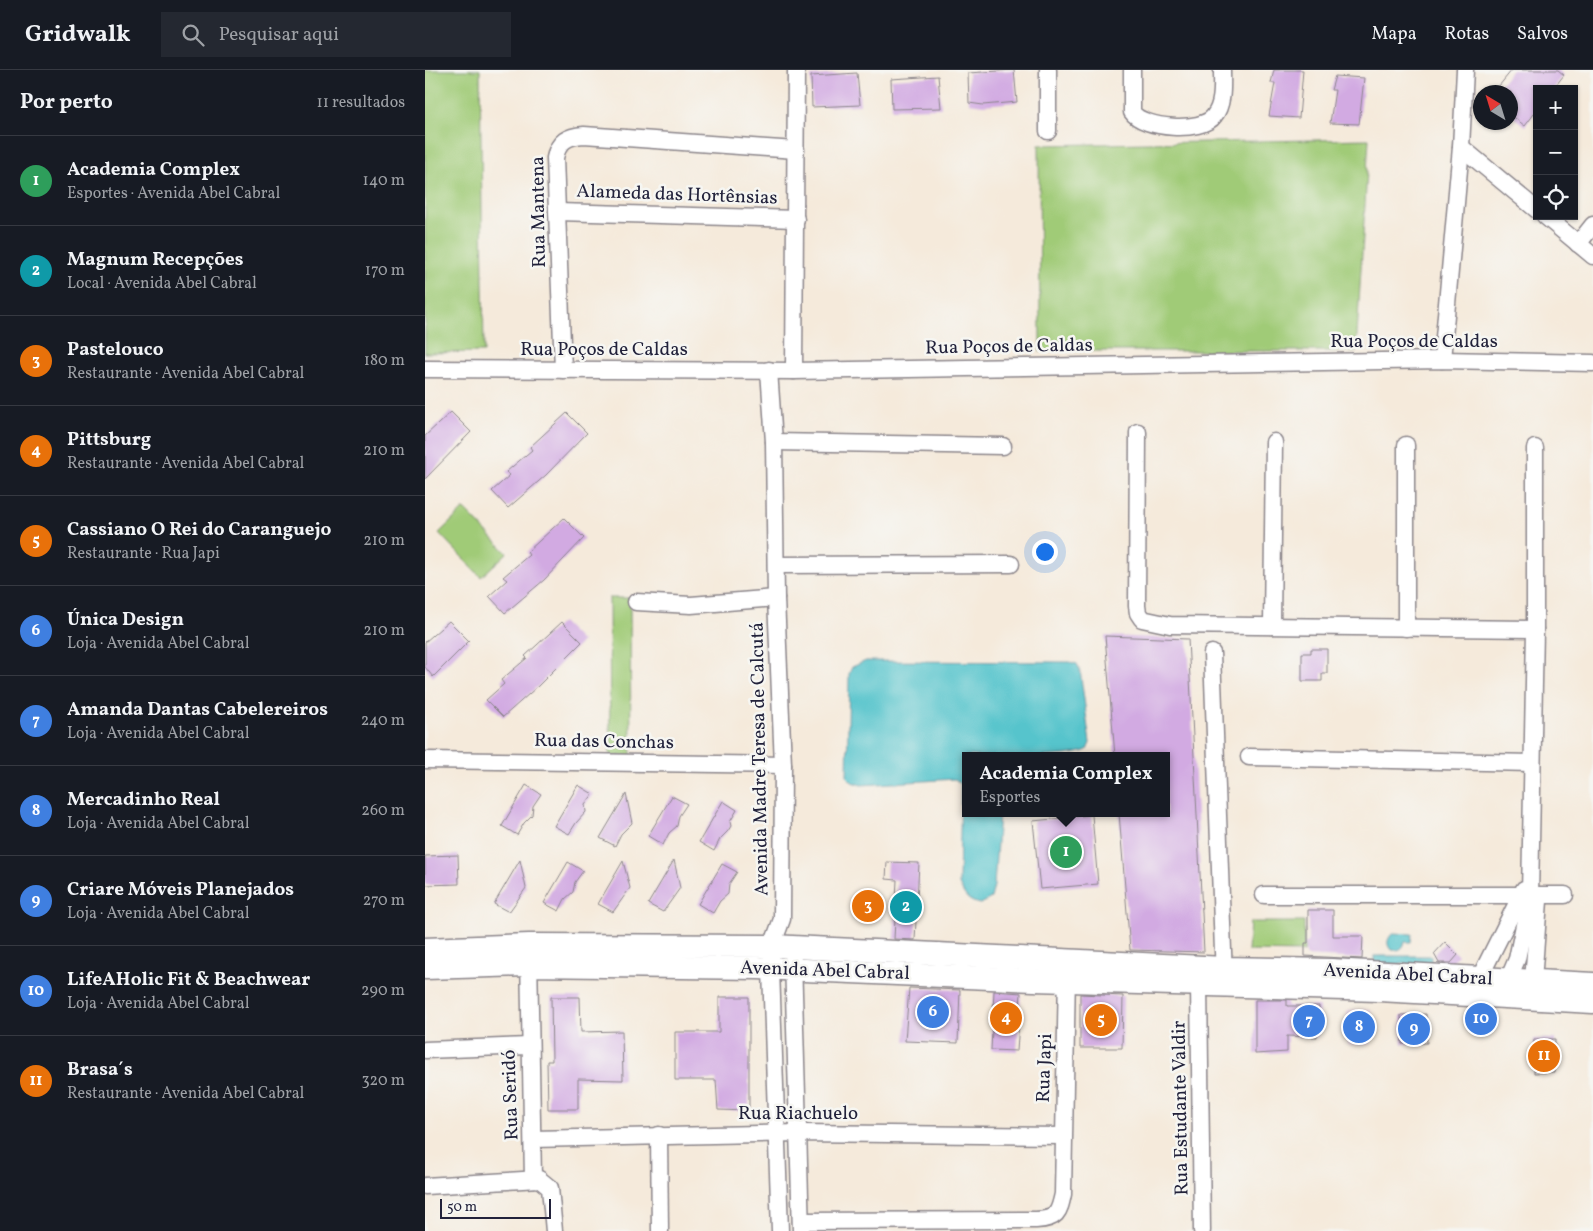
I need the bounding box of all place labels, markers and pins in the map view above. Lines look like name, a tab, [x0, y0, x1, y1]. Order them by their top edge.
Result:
pin: 1	[1050, 833, 1082, 871]
pin: 3	[852, 887, 884, 925]
pin: 2	[890, 888, 922, 926]
pin: 6	[917, 993, 949, 1031]
pin: 4	[990, 999, 1022, 1037]
pin: 10	[1465, 1000, 1497, 1038]
pin: 5	[1085, 1001, 1117, 1039]
pin: 7	[1293, 1002, 1325, 1040]
pin: 8	[1343, 1008, 1375, 1046]
pin: 9	[1398, 1010, 1430, 1048]
pin: 11	[1528, 1037, 1560, 1075]

